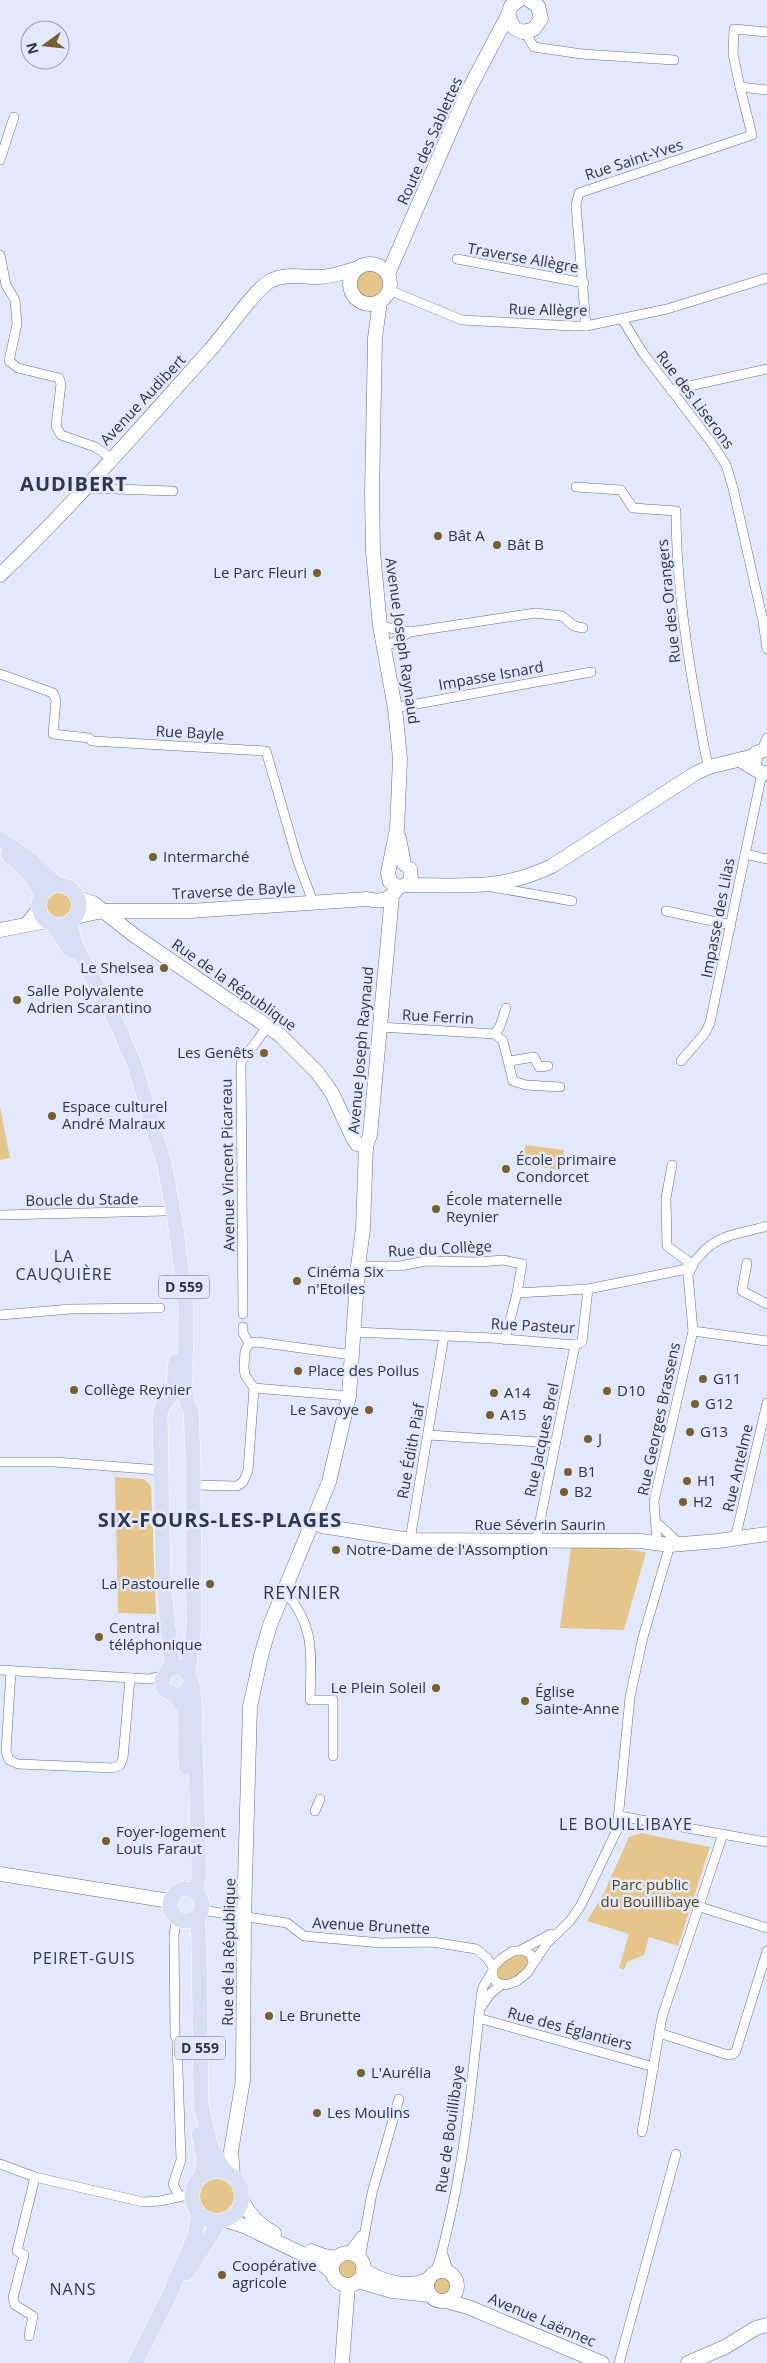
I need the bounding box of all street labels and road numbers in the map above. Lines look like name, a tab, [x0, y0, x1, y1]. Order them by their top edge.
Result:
street label: Route des Sablettes	[392, 73, 466, 208]
street label: Rue Saint-Yves	[582, 134, 685, 184]
street label: Traverse Allègre	[466, 237, 580, 277]
street label: Rue Allègre	[508, 298, 588, 320]
street label: Rue des Liserons	[652, 346, 739, 453]
street label: Avenue Audibert	[95, 350, 189, 449]
street label: Rue des Orangers	[652, 538, 684, 664]
street label: Avenue Joseph Raynaud	[381, 556, 425, 725]
street label: Impasse Isnard	[437, 656, 545, 694]
street label: Rue Bayle	[155, 720, 225, 744]
street label: Impasse des Lilas	[696, 856, 738, 979]
street label: Traverse de Bayle	[172, 877, 296, 903]
street label: Rue de la République	[168, 934, 301, 1035]
street label: Avenue Joseph Raynaud	[343, 965, 377, 1134]
street label: Rue Ferrin	[401, 1004, 475, 1028]
street label: Avenue Vincent Picareau	[215, 1079, 239, 1251]
street label: Boucle du Stade	[25, 1188, 139, 1210]
street label: Rue du Collège	[387, 1235, 492, 1261]
road number: D 559	[159, 1275, 209, 1298]
street label: Rue Pasteur	[490, 1313, 576, 1337]
street label: Rue Georges Brassens	[632, 1340, 684, 1497]
street label: Rue Jacques Brel	[519, 1381, 563, 1499]
street label: Rue Édith Piaf	[392, 1401, 428, 1500]
street label: Rue Antelme	[717, 1422, 757, 1514]
street label: Rue Séverin Saurin	[474, 1514, 606, 1534]
street label: Rue de la République	[217, 1878, 239, 2026]
street label: Avenue Brunette	[312, 1912, 430, 1938]
street label: Rue des Églantiers	[506, 2002, 635, 2054]
road number: D 559	[175, 2036, 225, 2060]
street label: Rue de Bouillibaye	[430, 2064, 468, 2194]
street label: Avenue Laënnec	[486, 2287, 599, 2351]

